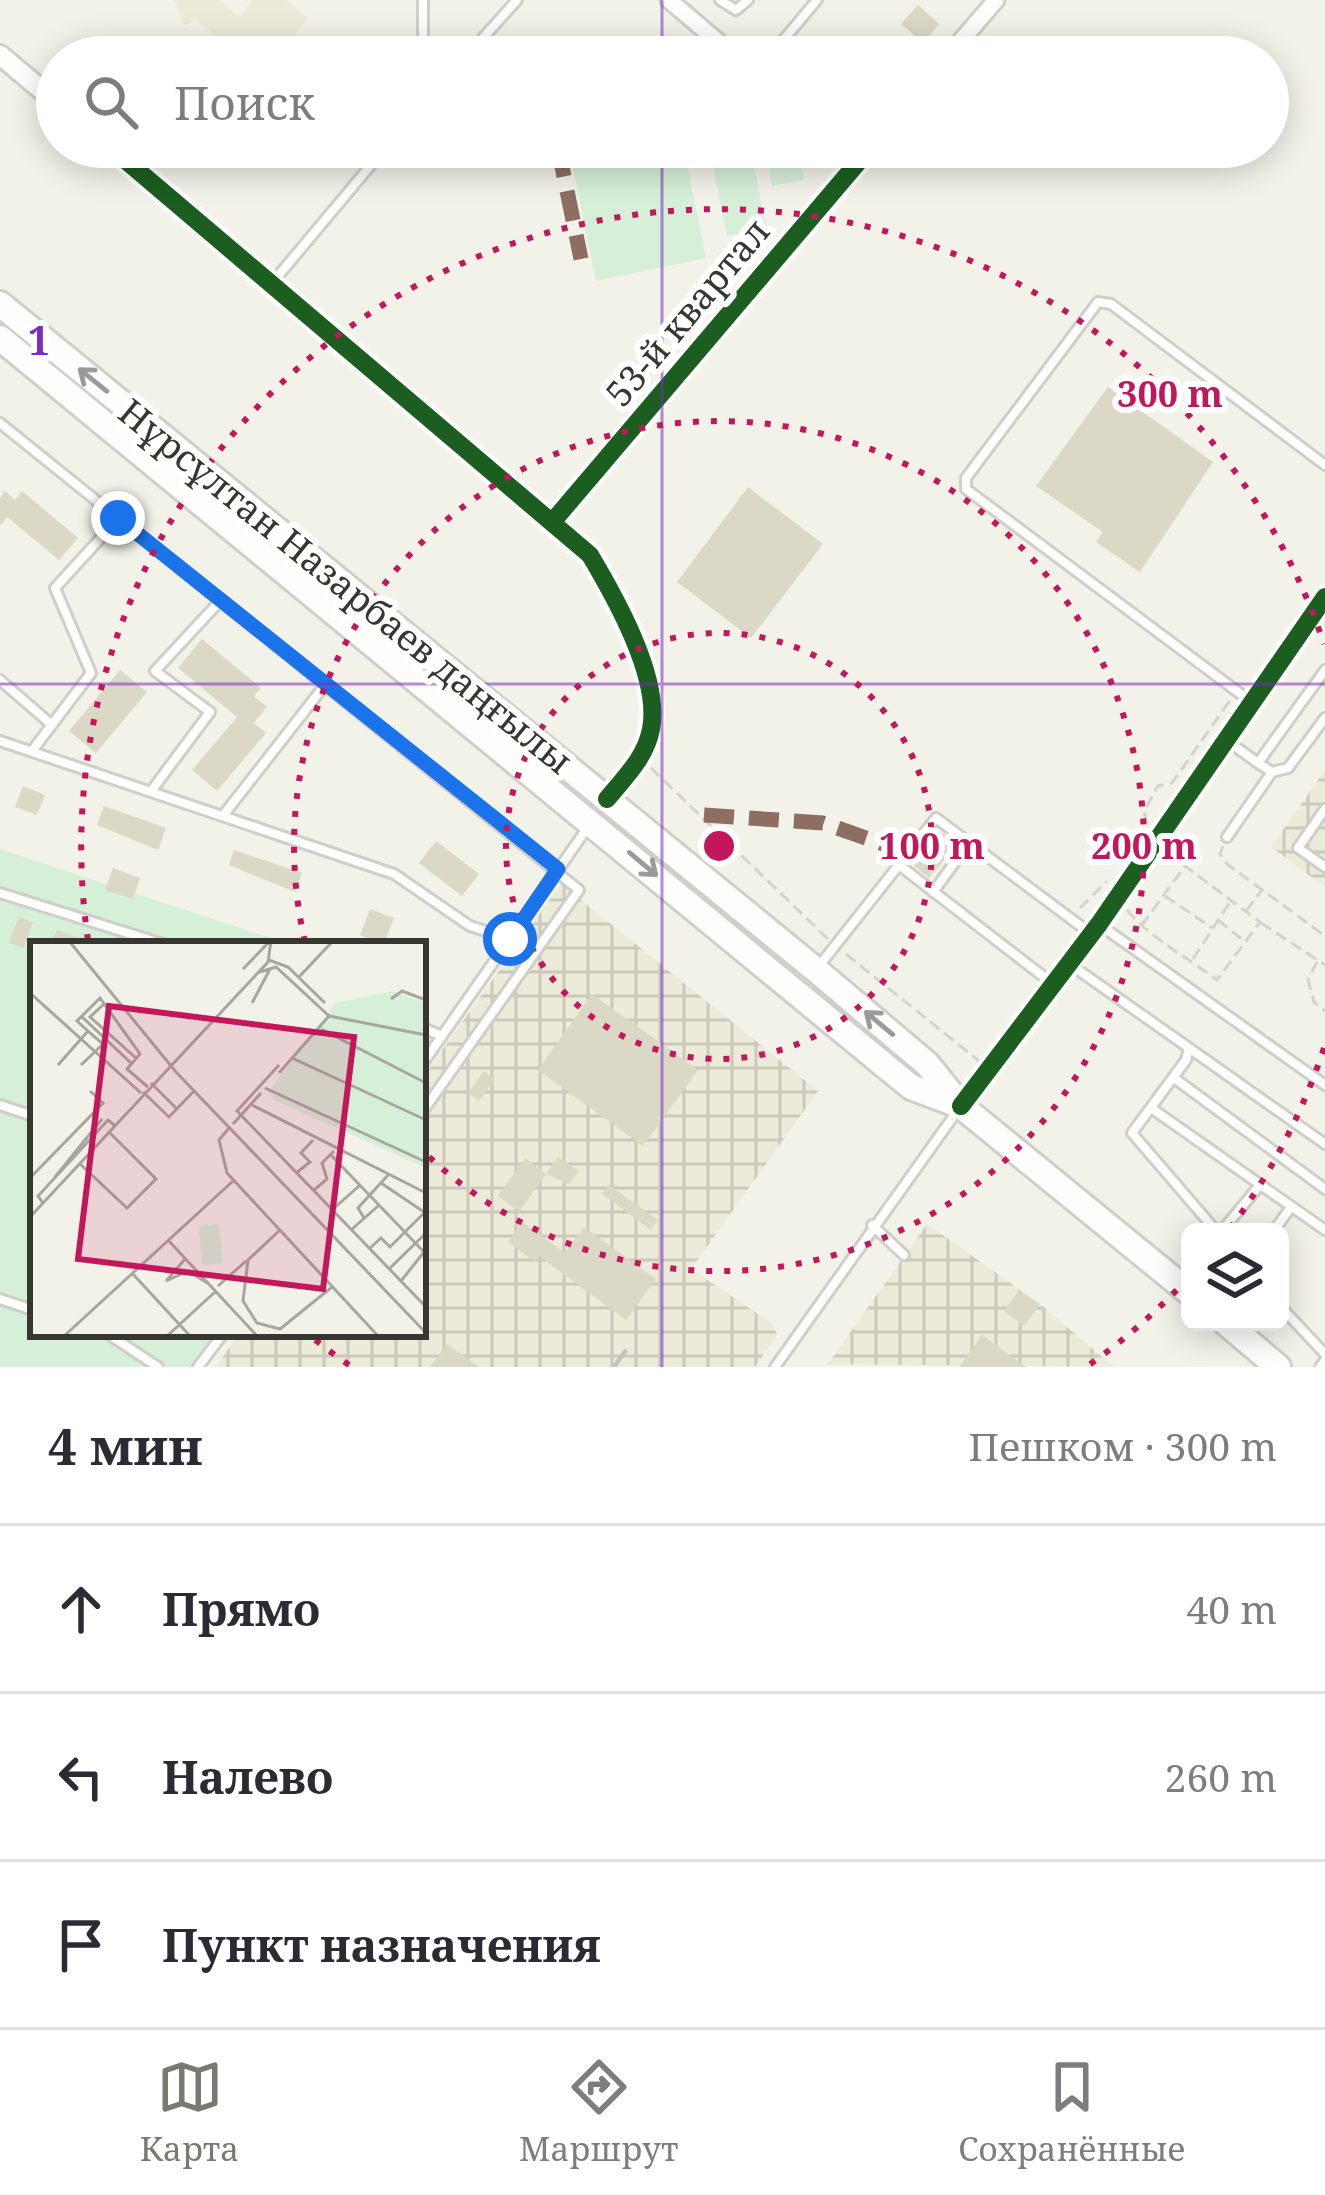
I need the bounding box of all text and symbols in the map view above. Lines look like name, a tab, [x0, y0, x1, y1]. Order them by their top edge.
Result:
search box	[36, 36, 1289, 168]
icon: search	[78, 69, 144, 135]
text: Поиск	[174, 72, 315, 133]
street label: 53-й квартал	[594, 208, 780, 416]
text: 1	[28, 313, 50, 366]
one-way arrow	[78, 367, 110, 393]
text: 300 m	[1117, 369, 1223, 418]
street label: Нұрсұлтан Назарбаев даңғылы	[109, 387, 583, 785]
route end	[91, 491, 145, 545]
text: 100 m	[879, 821, 985, 870]
text: 200 m	[1091, 821, 1197, 870]
centre of rings	[698, 825, 740, 867]
one-way arrow	[627, 850, 659, 876]
route start	[483, 912, 537, 966]
inset map	[30, 941, 426, 1337]
one-way arrow	[864, 1010, 895, 1037]
map controls	[1181, 1223, 1289, 1331]
button: layers	[1181, 1223, 1289, 1331]
text: 4 мин	[48, 1410, 203, 1480]
text: Пешком · 300 m	[968, 1419, 1277, 1472]
icon: ahead	[48, 1576, 114, 1642]
text: Прямо	[162, 1578, 320, 1639]
text: 40 m	[1186, 1582, 1277, 1635]
icon: left	[48, 1744, 114, 1810]
text: Налево	[162, 1746, 333, 1807]
text: 260 m	[1165, 1750, 1277, 1803]
icon: arrive	[48, 1912, 114, 1978]
text: Пункт назначения	[162, 1914, 601, 1975]
tab: Карта	[140, 2054, 239, 2171]
tab: Маршрут	[519, 2054, 679, 2171]
tab: Сохранённые	[958, 2054, 1185, 2171]

